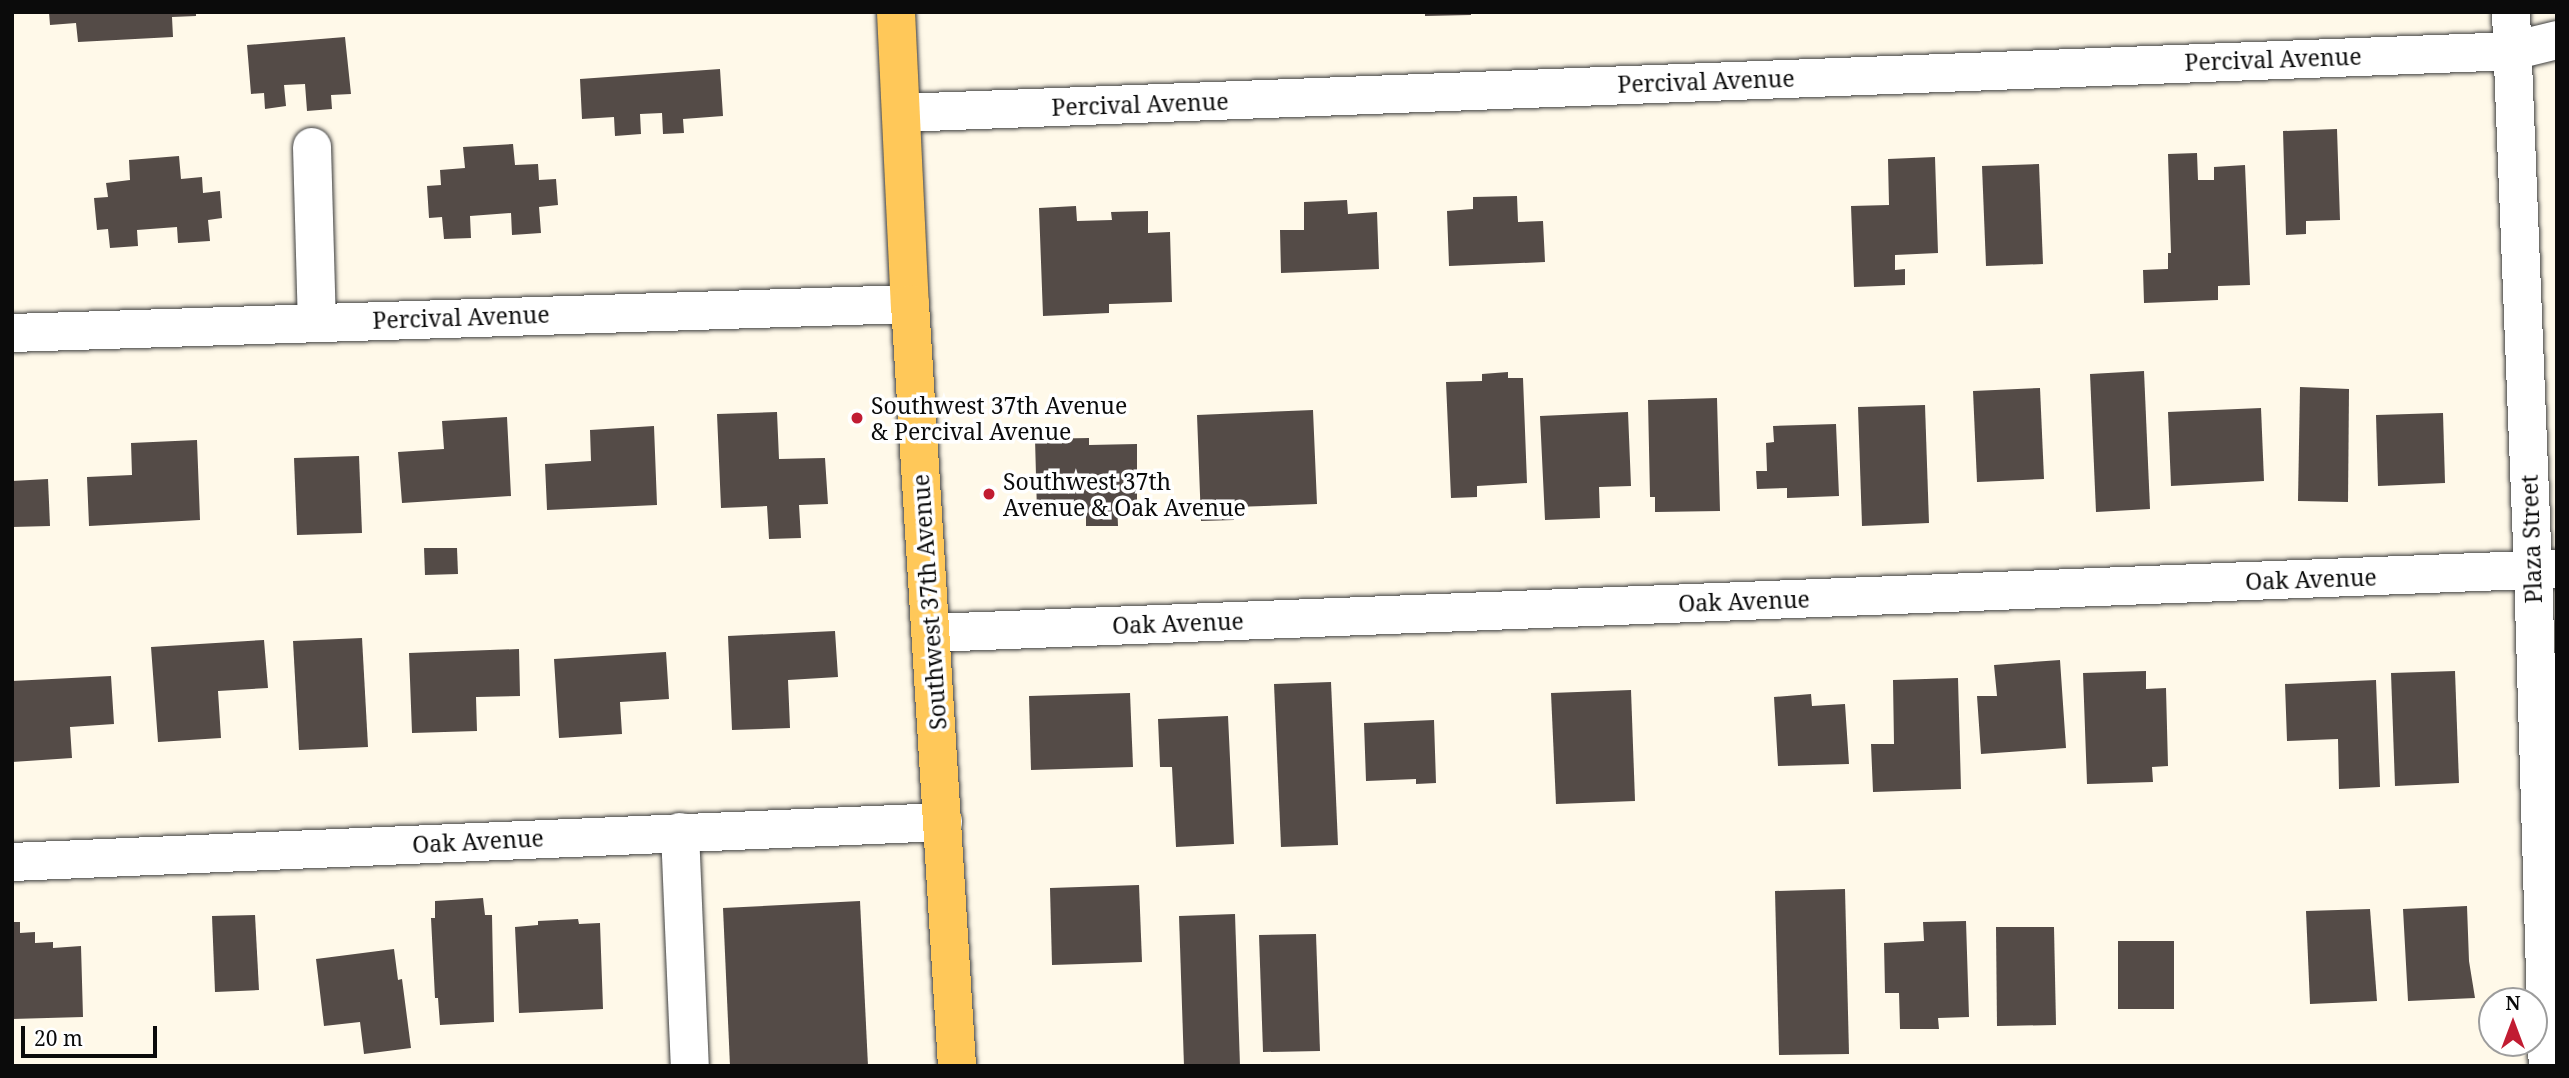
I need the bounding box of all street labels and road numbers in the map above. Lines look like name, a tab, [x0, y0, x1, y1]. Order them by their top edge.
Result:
street label: Percival Avenue	[2184, 42, 2362, 76]
street label: Percival Avenue	[1617, 64, 1795, 98]
street label: Percival Avenue	[1051, 87, 1229, 121]
street label: Percival Avenue	[372, 300, 550, 334]
street label: Southwest 37th Avenue	[906, 473, 952, 731]
street label: Plaza Street	[2515, 474, 2547, 604]
street label: Oak Avenue	[2245, 563, 2377, 595]
street label: Oak Avenue	[1678, 585, 1810, 617]
street label: Oak Avenue	[1112, 607, 1244, 639]
street label: Oak Avenue	[412, 824, 544, 858]

